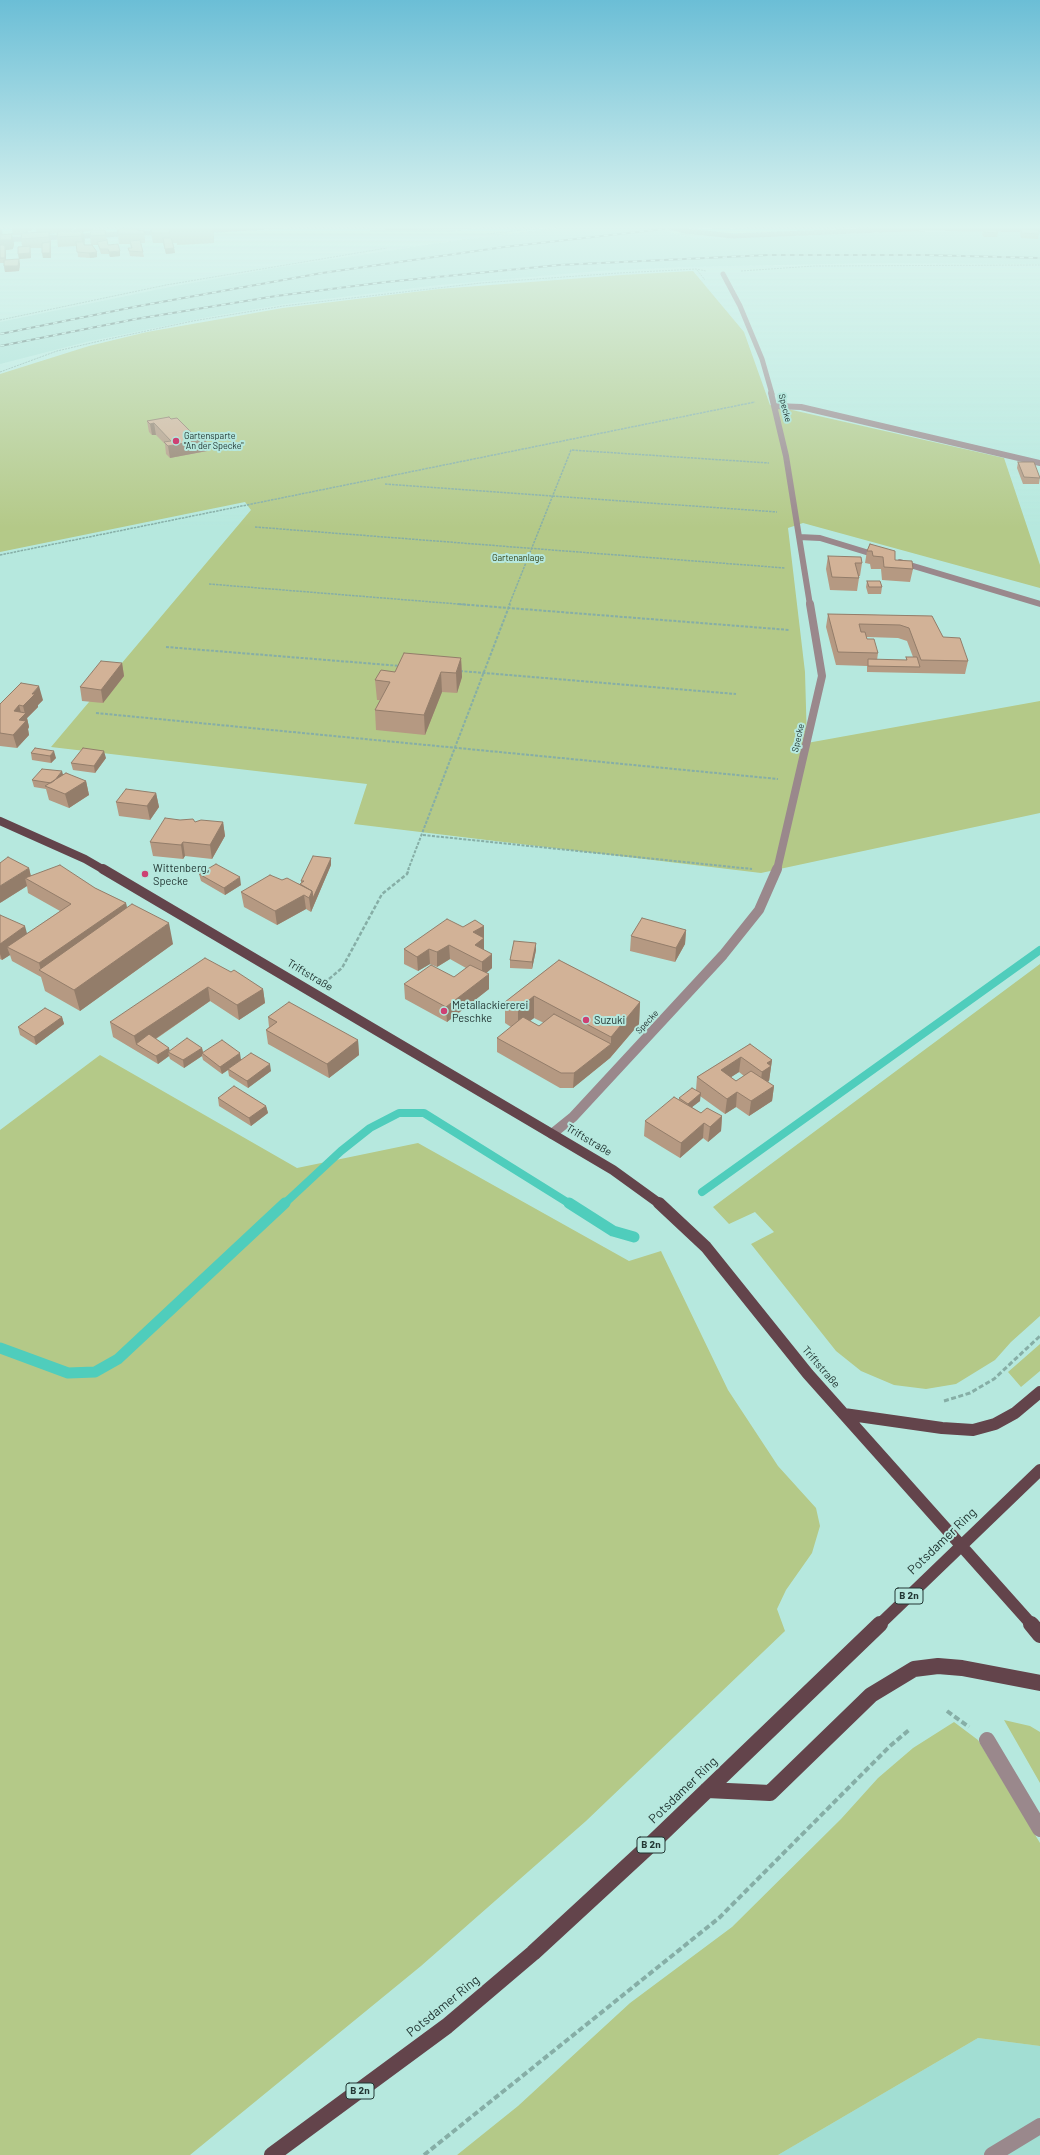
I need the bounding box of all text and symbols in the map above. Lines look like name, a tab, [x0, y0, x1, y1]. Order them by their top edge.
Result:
street label: Specke	[776, 393, 794, 423]
place label: Gartensparte "An der Specke"	[184, 431, 244, 452]
marker: Gartensparte "An der Specke"	[171, 436, 181, 446]
park label: Gartenanlage	[492, 553, 544, 563]
street label: Specke	[790, 723, 806, 753]
place label: Wittenberg, Specke	[153, 861, 210, 887]
marker: Wittenberg, Specke	[140, 869, 150, 879]
street label: Triftstraße	[285, 956, 335, 994]
place label: Metallackiererei Peschke	[452, 998, 528, 1024]
marker: Metallackiererei Peschke	[439, 1006, 449, 1016]
street label: Specke	[633, 1008, 661, 1036]
place label: Suzuki	[594, 1013, 625, 1027]
marker: Suzuki	[581, 1015, 591, 1025]
street label: Triftstraße	[564, 1121, 614, 1159]
street label: Triftstraße	[799, 1343, 843, 1391]
street label: Potsdamer Ring	[904, 1504, 980, 1578]
road number: B 2n	[895, 1588, 923, 1604]
street label: Potsdamer Ring	[645, 1753, 721, 1827]
road number: B 2n	[637, 1837, 665, 1853]
street label: Potsdamer Ring	[403, 1972, 483, 2040]
road number: B 2n	[346, 2083, 374, 2099]

